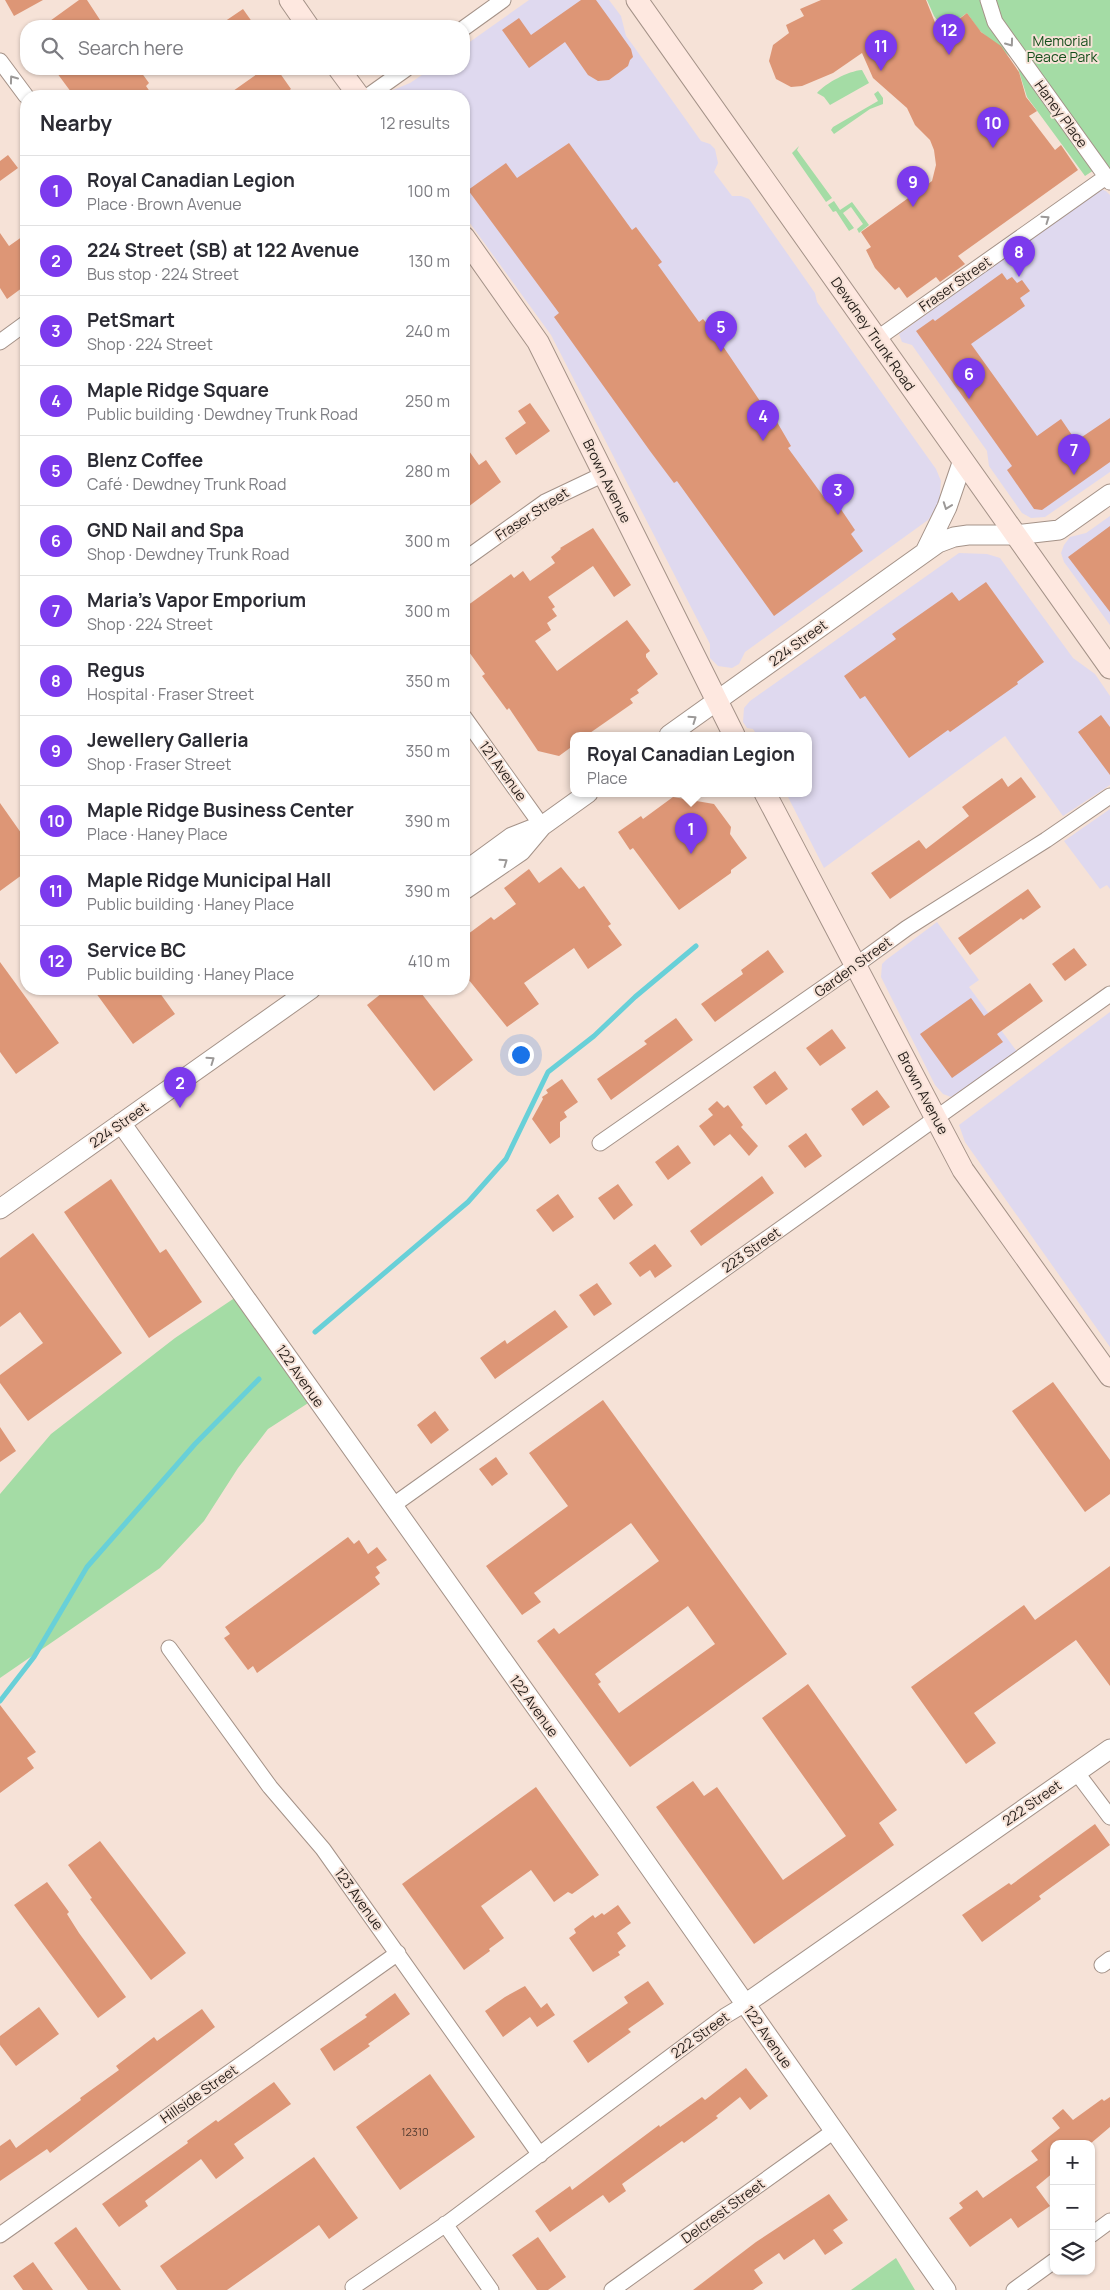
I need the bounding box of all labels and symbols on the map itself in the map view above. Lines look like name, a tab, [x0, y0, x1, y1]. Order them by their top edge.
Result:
pin: 12	[933, 14, 965, 55]
pin: 11	[865, 30, 897, 71]
park label: Memorial Peace Park	[1027, 31, 1098, 66]
one-way arrow	[1004, 37, 1013, 47]
one-way arrow	[10, 75, 19, 84]
street label: Haney Place	[1030, 76, 1092, 151]
pin: 10	[977, 107, 1009, 148]
pin: 9	[897, 166, 929, 207]
one-way arrow	[1040, 216, 1050, 225]
pin: 8	[1003, 236, 1035, 277]
street label: Fraser Street	[915, 251, 995, 315]
street label: Dewdney Trunk Road	[827, 273, 920, 394]
pin: 5	[705, 311, 737, 352]
pin: 6	[953, 358, 985, 399]
pin: 4	[747, 400, 779, 441]
pin: 7	[1058, 434, 1090, 475]
street label: Brown Avenue	[579, 436, 636, 526]
pin: 3	[822, 474, 854, 515]
street label: Fraser Street	[491, 483, 572, 544]
one-way arrow	[943, 501, 953, 509]
street label: 224 Street	[765, 615, 831, 670]
one-way arrow	[687, 716, 696, 724]
street label: 121 Avenue	[475, 737, 532, 804]
pin: 1	[675, 813, 707, 854]
one-way arrow	[498, 859, 508, 868]
street label: Garden Street	[810, 932, 895, 1001]
your location	[508, 1042, 534, 1068]
street label: Brown Avenue	[894, 1048, 953, 1138]
one-way arrow	[205, 1057, 214, 1066]
pin: 2	[164, 1067, 196, 1108]
street label: 224 Street	[85, 1097, 152, 1152]
street label: 223 Street	[718, 1222, 784, 1277]
street label: 122 Avenue	[272, 1341, 329, 1411]
street label: 122 Avenue	[506, 1671, 563, 1740]
street label: 222 Street	[998, 1775, 1065, 1830]
street label: 123 Avenue	[331, 1864, 388, 1933]
street label: 122 Avenue	[740, 2002, 797, 2072]
street label: 222 Street	[667, 2007, 733, 2062]
street label: Hillside Street	[156, 2060, 242, 2127]
house number: 12310	[401, 2124, 429, 2139]
street label: Delcrest Street	[677, 2174, 768, 2247]

